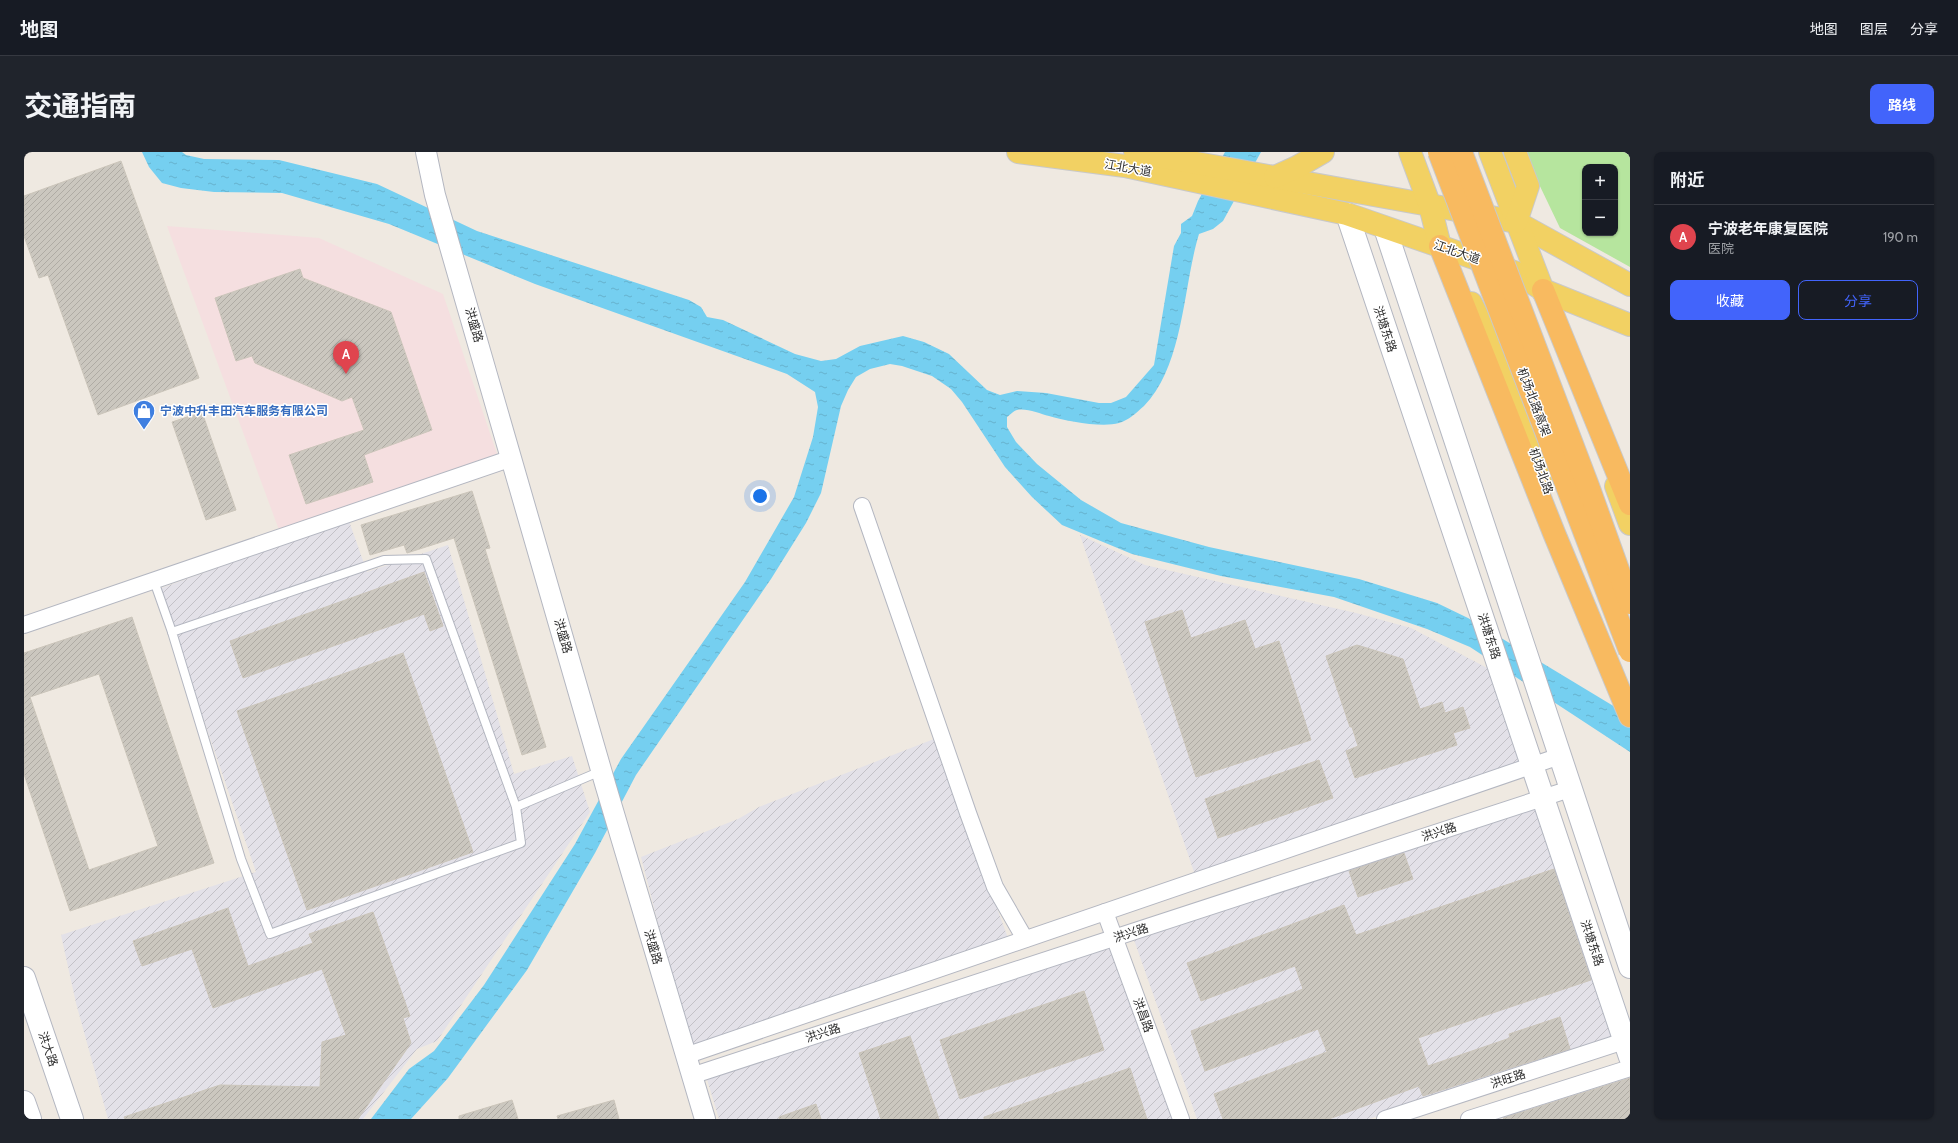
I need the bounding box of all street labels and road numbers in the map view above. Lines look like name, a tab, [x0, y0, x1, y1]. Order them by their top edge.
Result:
street label: 江北大道	[1103, 156, 1153, 179]
street label: 江北大道	[1432, 237, 1482, 266]
street label: 洪塘东路	[1371, 304, 1400, 354]
street label: 洪盛路	[462, 305, 487, 344]
street label: 机场北路高架	[1515, 366, 1554, 438]
street label: 机场北路	[1526, 446, 1557, 496]
street label: 洪塘东路	[1475, 611, 1504, 661]
street label: 洪盛路	[551, 616, 576, 655]
street label: 洪兴路	[1419, 819, 1458, 844]
street label: 洪塘东路	[1578, 918, 1607, 968]
street label: 洪兴路	[1111, 920, 1150, 945]
street label: 洪盛路	[641, 927, 666, 966]
street label: 洪昌路	[1130, 995, 1157, 1034]
street label: 洪兴路	[803, 1020, 842, 1045]
street label: 洪大路	[36, 1029, 61, 1068]
street label: 洪旺路	[1488, 1066, 1527, 1091]

